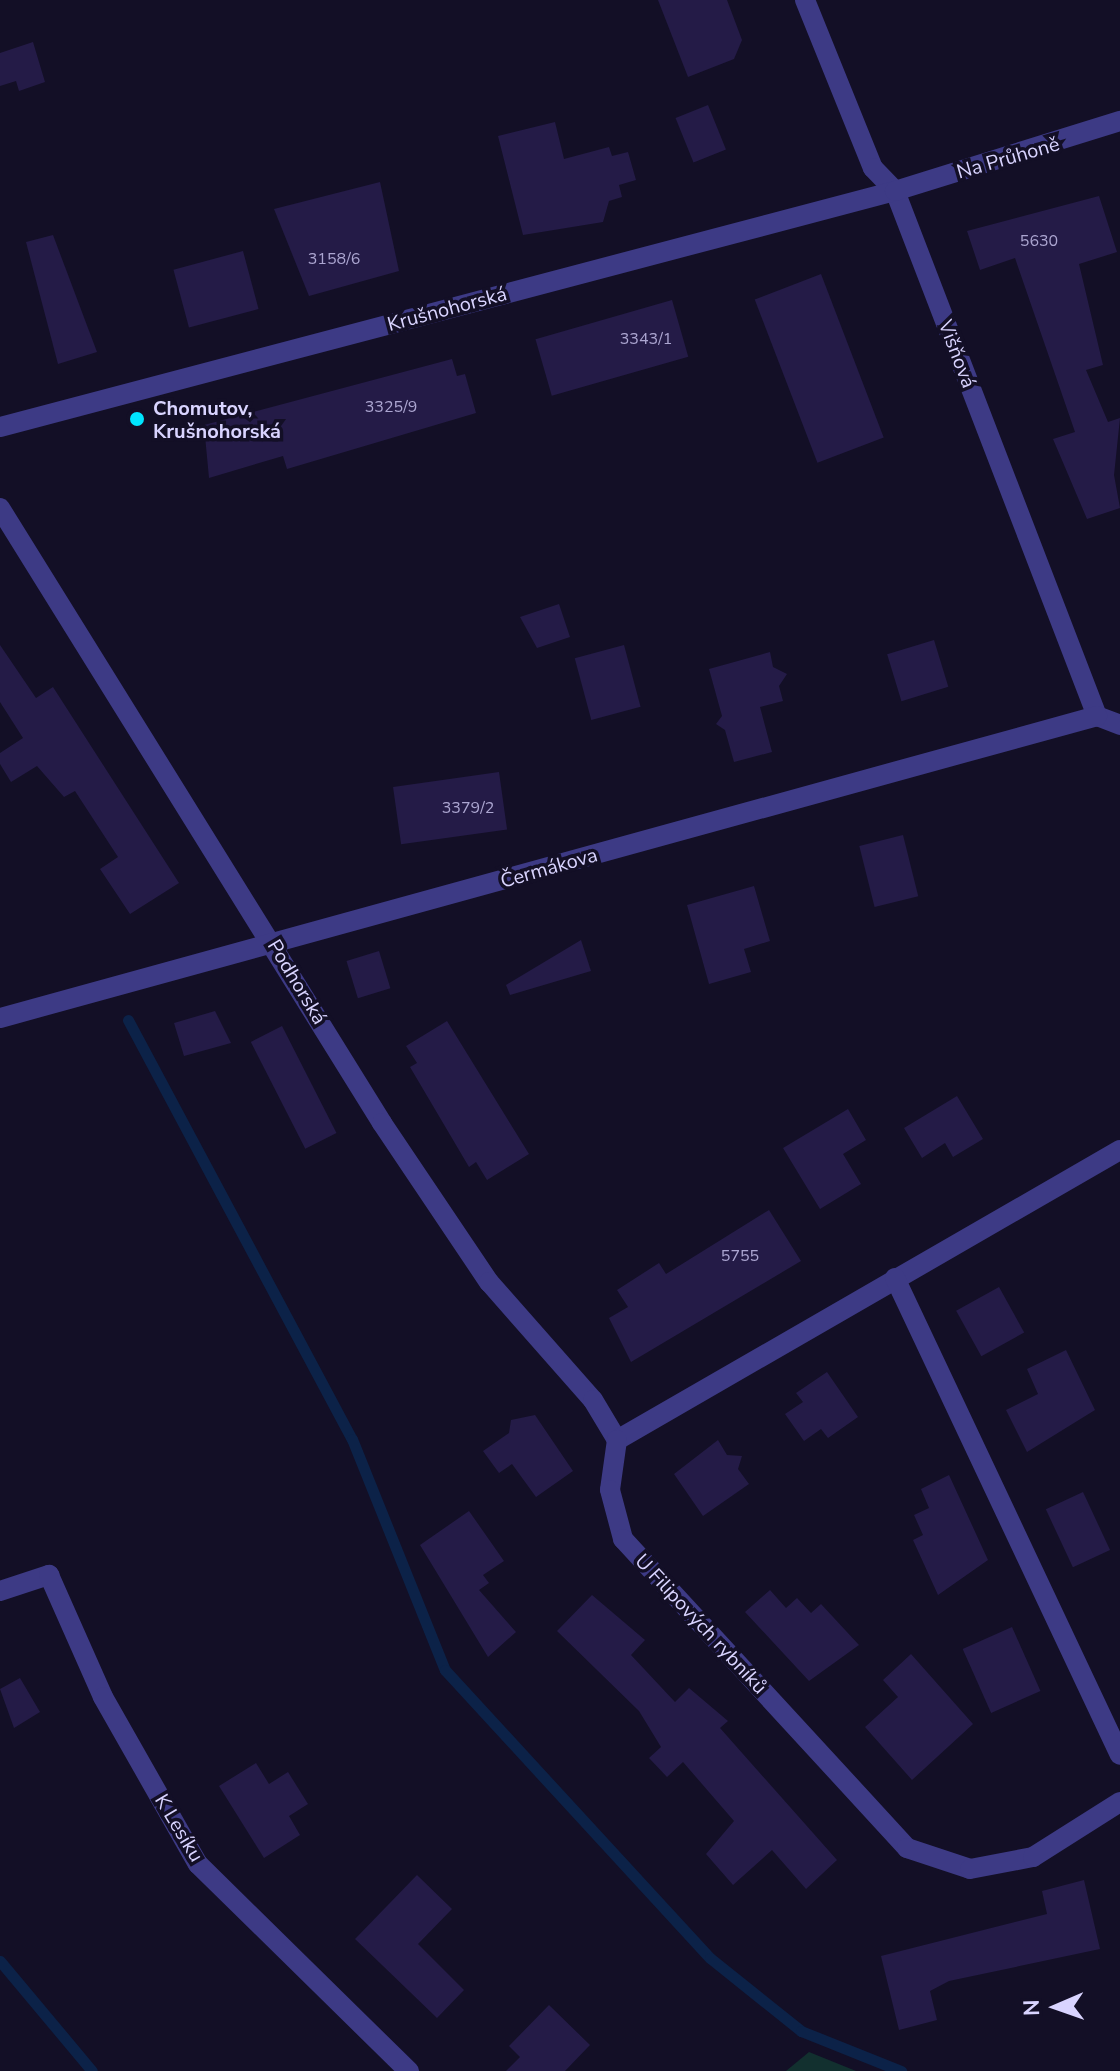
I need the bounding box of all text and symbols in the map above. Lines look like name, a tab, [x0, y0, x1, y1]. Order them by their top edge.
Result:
street label: Na Průhoně	[954, 132, 1062, 184]
house number: 5630	[1020, 231, 1058, 251]
house number: 3158/6	[308, 249, 360, 269]
street label: Krušnohorská	[385, 282, 509, 336]
street label: Višňová	[933, 317, 981, 391]
house number: 3343/1	[620, 329, 672, 349]
place label: Chomutov, Krušnohorská	[153, 396, 281, 443]
house number: 3325/9	[365, 397, 417, 417]
marker: Chomutov, Krušnohorská	[128, 410, 146, 428]
house number: 3379/2	[442, 798, 494, 818]
street label: Čermákova	[498, 843, 600, 893]
street label: Podhorská	[262, 935, 332, 1029]
house number: 5755	[721, 1246, 759, 1266]
street label: U Filipových rybníků	[630, 1549, 772, 1699]
street label: K Lesíku	[149, 1790, 209, 1866]
north arrow	[1016, 1967, 1096, 2047]
text: N	[1017, 1999, 1047, 2017]

